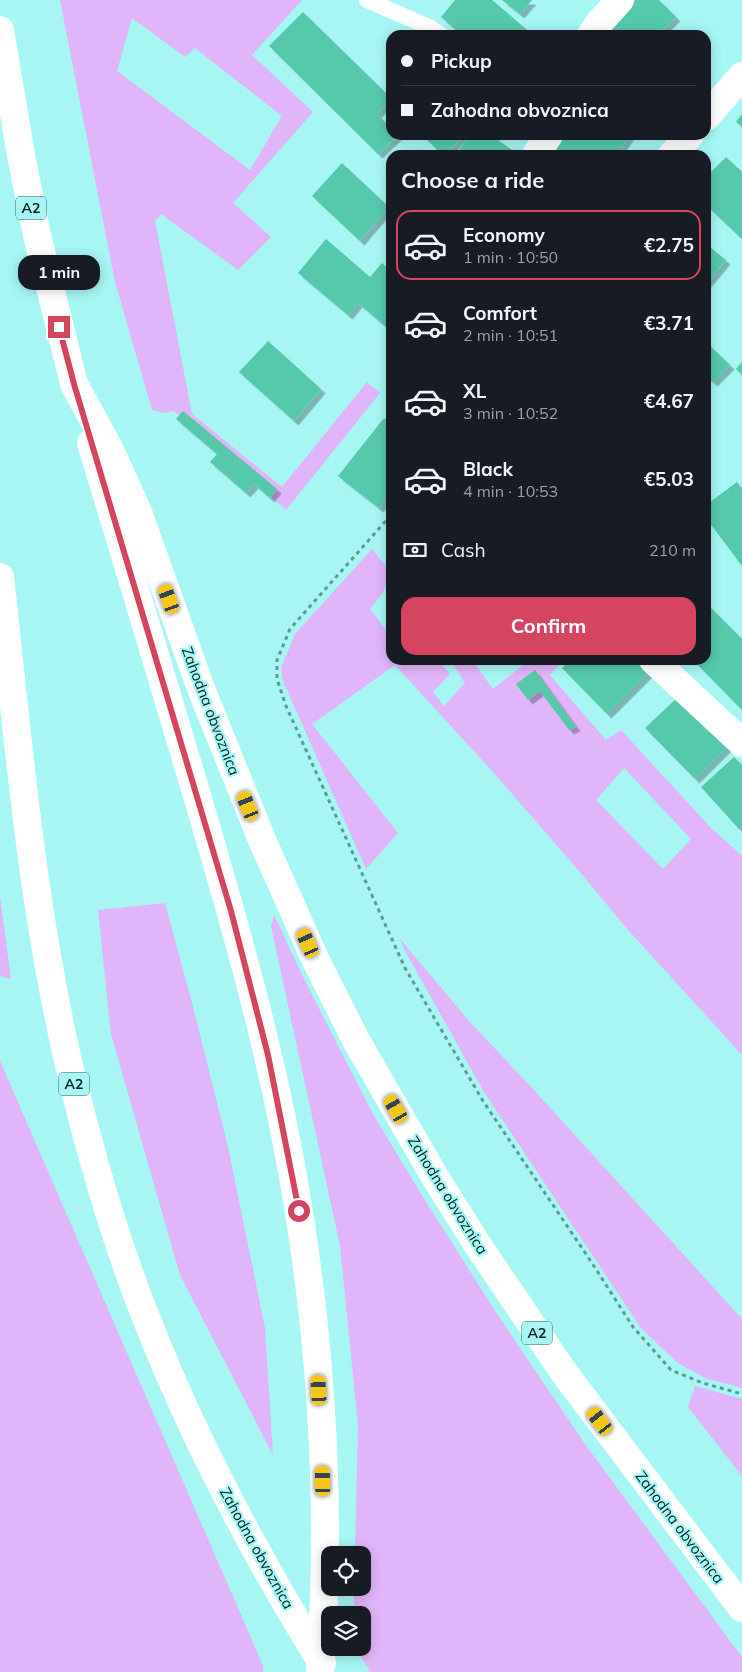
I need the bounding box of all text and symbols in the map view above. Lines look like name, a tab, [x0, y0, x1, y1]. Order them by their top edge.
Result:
text: Pickup	[431, 49, 492, 73]
text: Zahodna obvoznica	[431, 98, 609, 122]
text: Choose a ride	[401, 166, 544, 194]
road number: A2	[16, 197, 46, 220]
icon: car	[403, 223, 448, 268]
text: Economy	[463, 223, 545, 247]
text: €2.75	[644, 233, 694, 257]
text: 1 min · 10:50	[463, 247, 558, 267]
callout: 1 min	[18, 255, 100, 290]
text: 1 min	[38, 262, 80, 282]
icon: car	[403, 301, 448, 346]
text: Comfort	[463, 301, 537, 325]
text: €3.71	[644, 311, 694, 335]
route end	[48, 316, 70, 338]
text: 2 min · 10:51	[463, 325, 558, 345]
icon: car	[403, 379, 448, 424]
text: XL	[463, 379, 486, 403]
text: €4.67	[644, 389, 694, 413]
text: 3 min · 10:52	[463, 403, 558, 423]
icon: car	[403, 457, 448, 502]
text: Black	[463, 457, 513, 481]
text: €5.03	[644, 467, 694, 491]
text: 4 min · 10:53	[463, 481, 558, 501]
icon: cash	[401, 536, 429, 564]
text: Cash	[441, 538, 486, 562]
text: 210 m	[649, 540, 696, 560]
car	[156, 582, 181, 616]
button: Confirm	[401, 597, 696, 655]
street label: Zahodna obvoznica	[178, 644, 244, 778]
car	[235, 789, 260, 823]
car	[295, 926, 320, 960]
road number: A2	[59, 1072, 89, 1096]
car	[382, 1092, 409, 1126]
street label: Zahodna obvoznica	[404, 1132, 492, 1258]
route start	[288, 1200, 310, 1222]
road number: A2	[522, 1322, 552, 1345]
car	[310, 1375, 327, 1405]
car	[584, 1405, 615, 1437]
car	[315, 1466, 330, 1496]
street label: Zahodna obvoznica	[631, 1467, 729, 1587]
street label: Zahodna obvoznica	[216, 1484, 298, 1612]
map controls	[321, 1546, 371, 1656]
button: locate	[321, 1546, 371, 1596]
button: layers	[321, 1606, 371, 1656]

